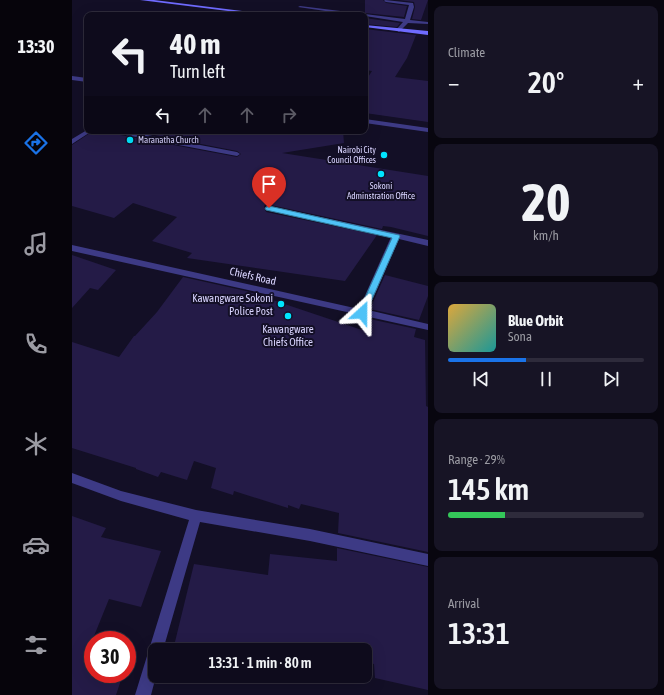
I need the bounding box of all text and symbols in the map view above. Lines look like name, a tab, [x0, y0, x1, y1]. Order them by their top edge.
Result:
icon: left	[104, 28, 156, 80]
text: 40 m	[170, 28, 220, 60]
text: 13:30	[17, 36, 55, 57]
text: Climate	[448, 45, 485, 60]
text: Turn left	[170, 61, 225, 82]
text: 20°	[528, 65, 564, 99]
text: −	[448, 69, 459, 95]
text: +	[633, 69, 644, 95]
icon: left	[152, 104, 174, 126]
icon: ahead	[194, 104, 216, 126]
icon: ahead	[236, 104, 258, 126]
icon: right	[278, 104, 300, 126]
icon: directions	[22, 129, 50, 157]
marker: Maranatha Church	[125, 135, 135, 145]
place label: Maranatha Church	[138, 135, 199, 145]
place label: Nairobi City Council Offices	[327, 145, 376, 165]
marker: Nairobi City Council Offices	[379, 150, 389, 160]
pin	[252, 167, 286, 208]
marker: Sokoni Adminstration Office	[376, 169, 386, 179]
text: 20	[522, 172, 570, 232]
icon: arrive	[258, 173, 280, 195]
place label: Sokoni Adminstration Office	[347, 181, 415, 201]
text: km/h	[533, 228, 559, 243]
icon: music	[22, 230, 50, 258]
street label: Chiefs Road	[229, 265, 277, 287]
place label: Kawangware Sokoni Police Post	[192, 292, 273, 317]
position arrow	[341, 292, 383, 334]
marker: Kawangware Sokoni Police Post	[276, 299, 286, 309]
marker: Kawangware Chiefs Office	[283, 311, 293, 321]
text: Blue Orbit	[508, 312, 563, 329]
place label: Kawangware Chiefs Office	[262, 323, 314, 348]
text: Sona	[508, 329, 532, 344]
icon: phone	[22, 330, 50, 358]
icon: previous	[470, 368, 492, 390]
icon: pause	[535, 368, 557, 390]
icon: next	[600, 368, 622, 390]
icon: climate	[22, 430, 50, 458]
text: Range · 29%	[448, 452, 505, 467]
text: 145 km	[448, 472, 529, 506]
icon: car	[22, 531, 50, 559]
text: Arrival	[448, 596, 480, 611]
text: 13:31	[448, 616, 510, 650]
icon: filters	[22, 631, 50, 659]
speed limit sign: 30	[84, 631, 136, 683]
text: 13:31 · 1 min · 80 m	[208, 654, 312, 671]

